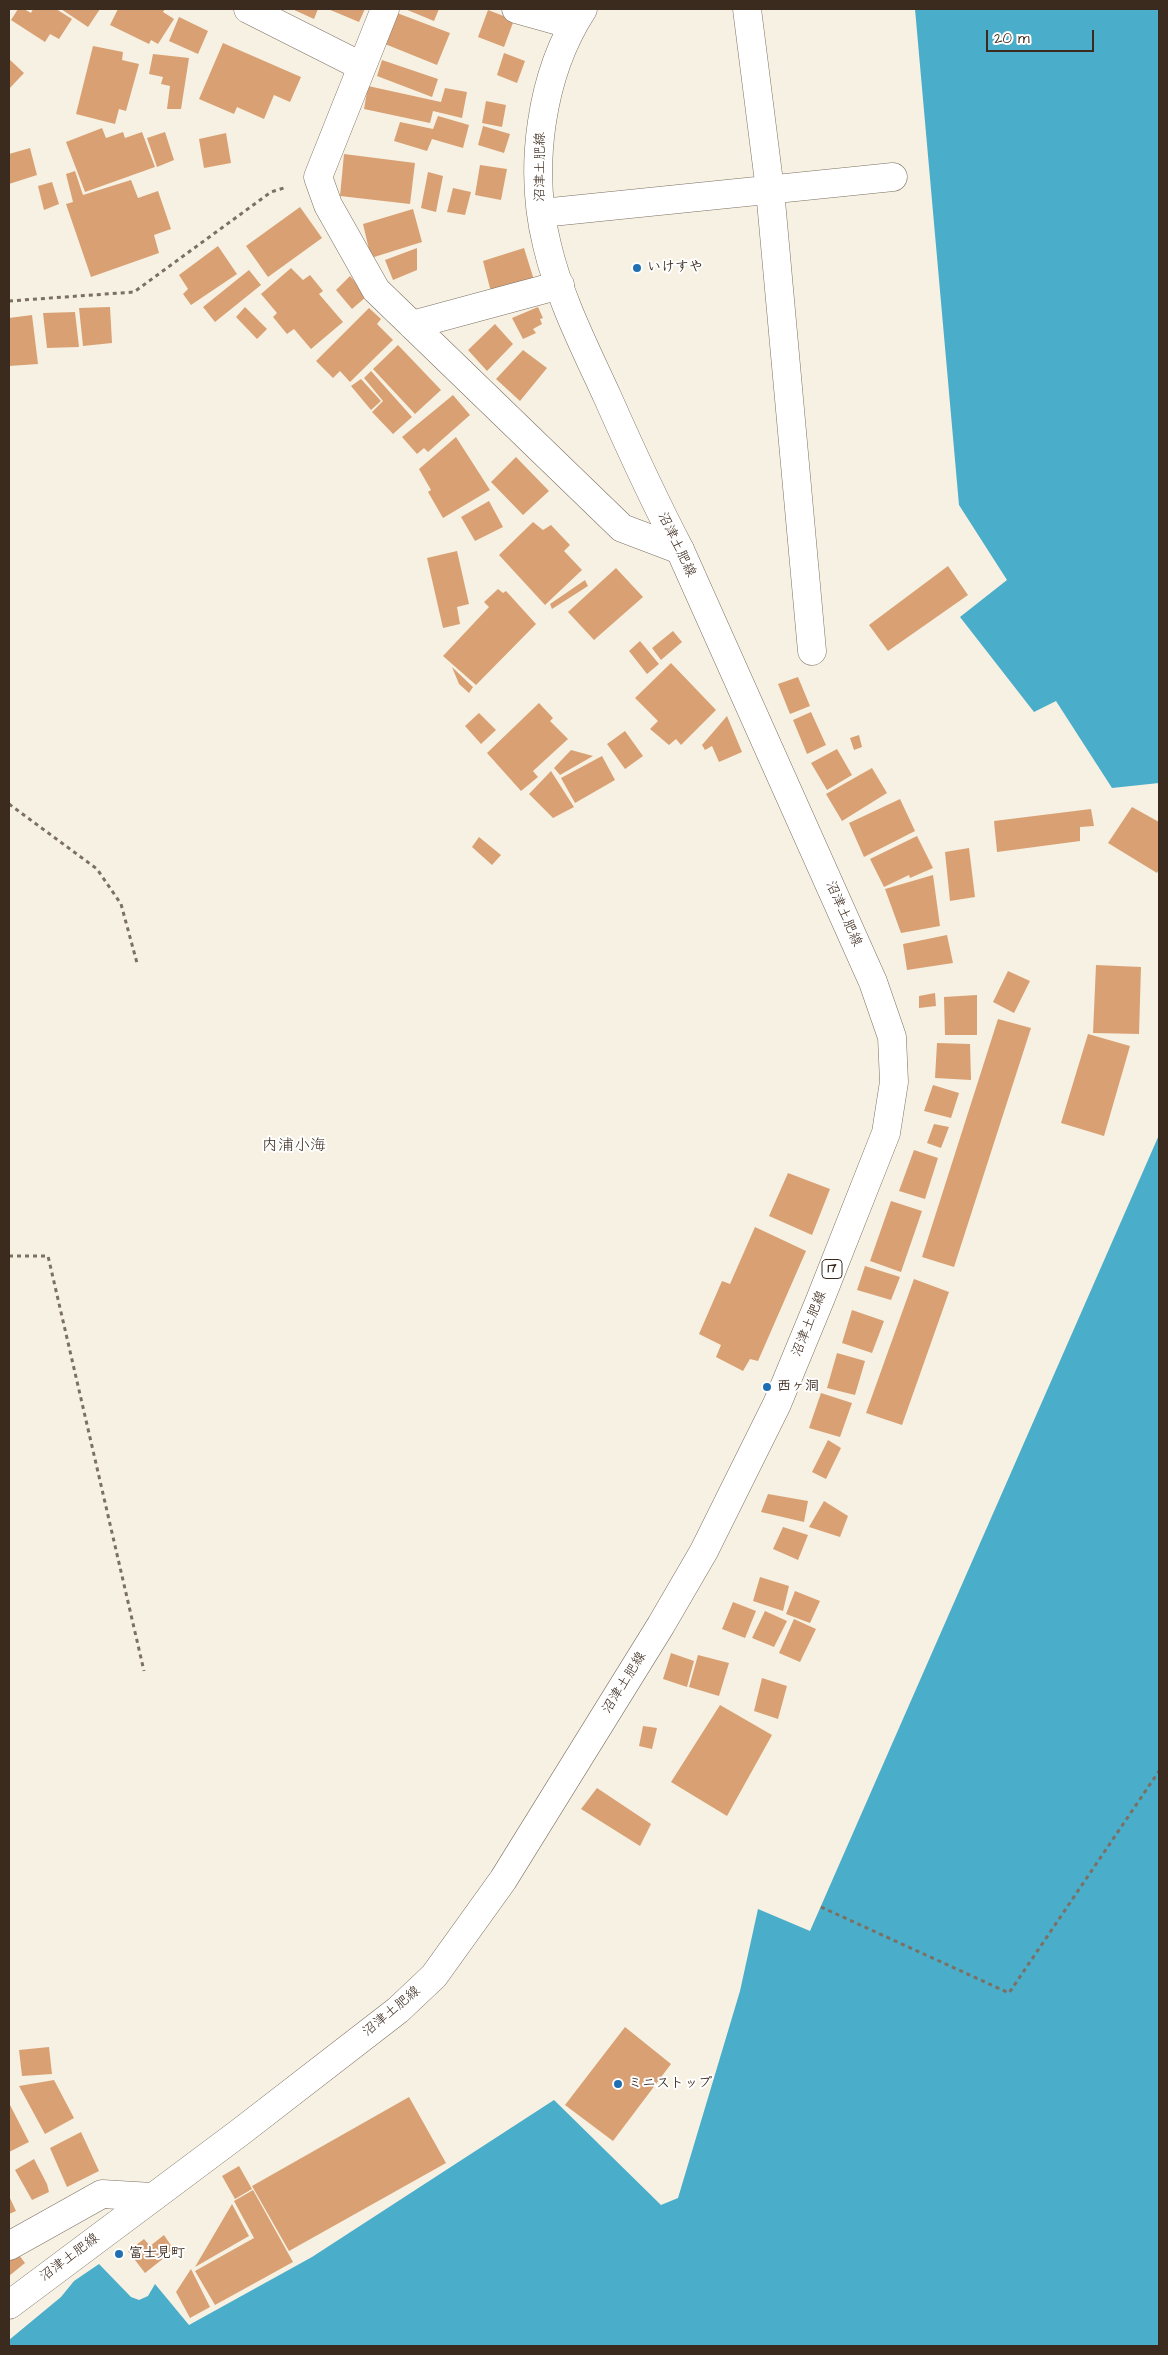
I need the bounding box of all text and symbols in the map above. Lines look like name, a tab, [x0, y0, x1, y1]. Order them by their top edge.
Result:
scale bar	[988, 20, 1096, 52]
text: 20 m	[994, 28, 1030, 49]
street label: 沼津土肥線	[533, 132, 549, 202]
place label: いけすや	[647, 260, 703, 276]
marker: いけすや	[631, 262, 643, 274]
street label: 沼津土肥線	[653, 510, 699, 580]
street label: 沼津土肥線	[821, 879, 865, 949]
district label: 内浦小海	[262, 1137, 326, 1157]
road number: 17	[822, 1260, 842, 1278]
street label: 沼津土肥線	[789, 1288, 831, 1360]
place label: 西ヶ洞	[777, 1379, 819, 1395]
marker: 西ヶ洞	[761, 1381, 773, 1393]
street label: 沼津土肥線	[599, 1649, 651, 1717]
street label: 沼津土肥線	[360, 1983, 424, 2041]
place label: ミニストップ	[628, 2076, 712, 2092]
marker: ミニストップ	[612, 2078, 624, 2090]
street label: 沼津土肥線	[37, 2230, 103, 2286]
place label: 富士見町	[129, 2246, 185, 2262]
marker: 富士見町	[113, 2248, 125, 2260]

